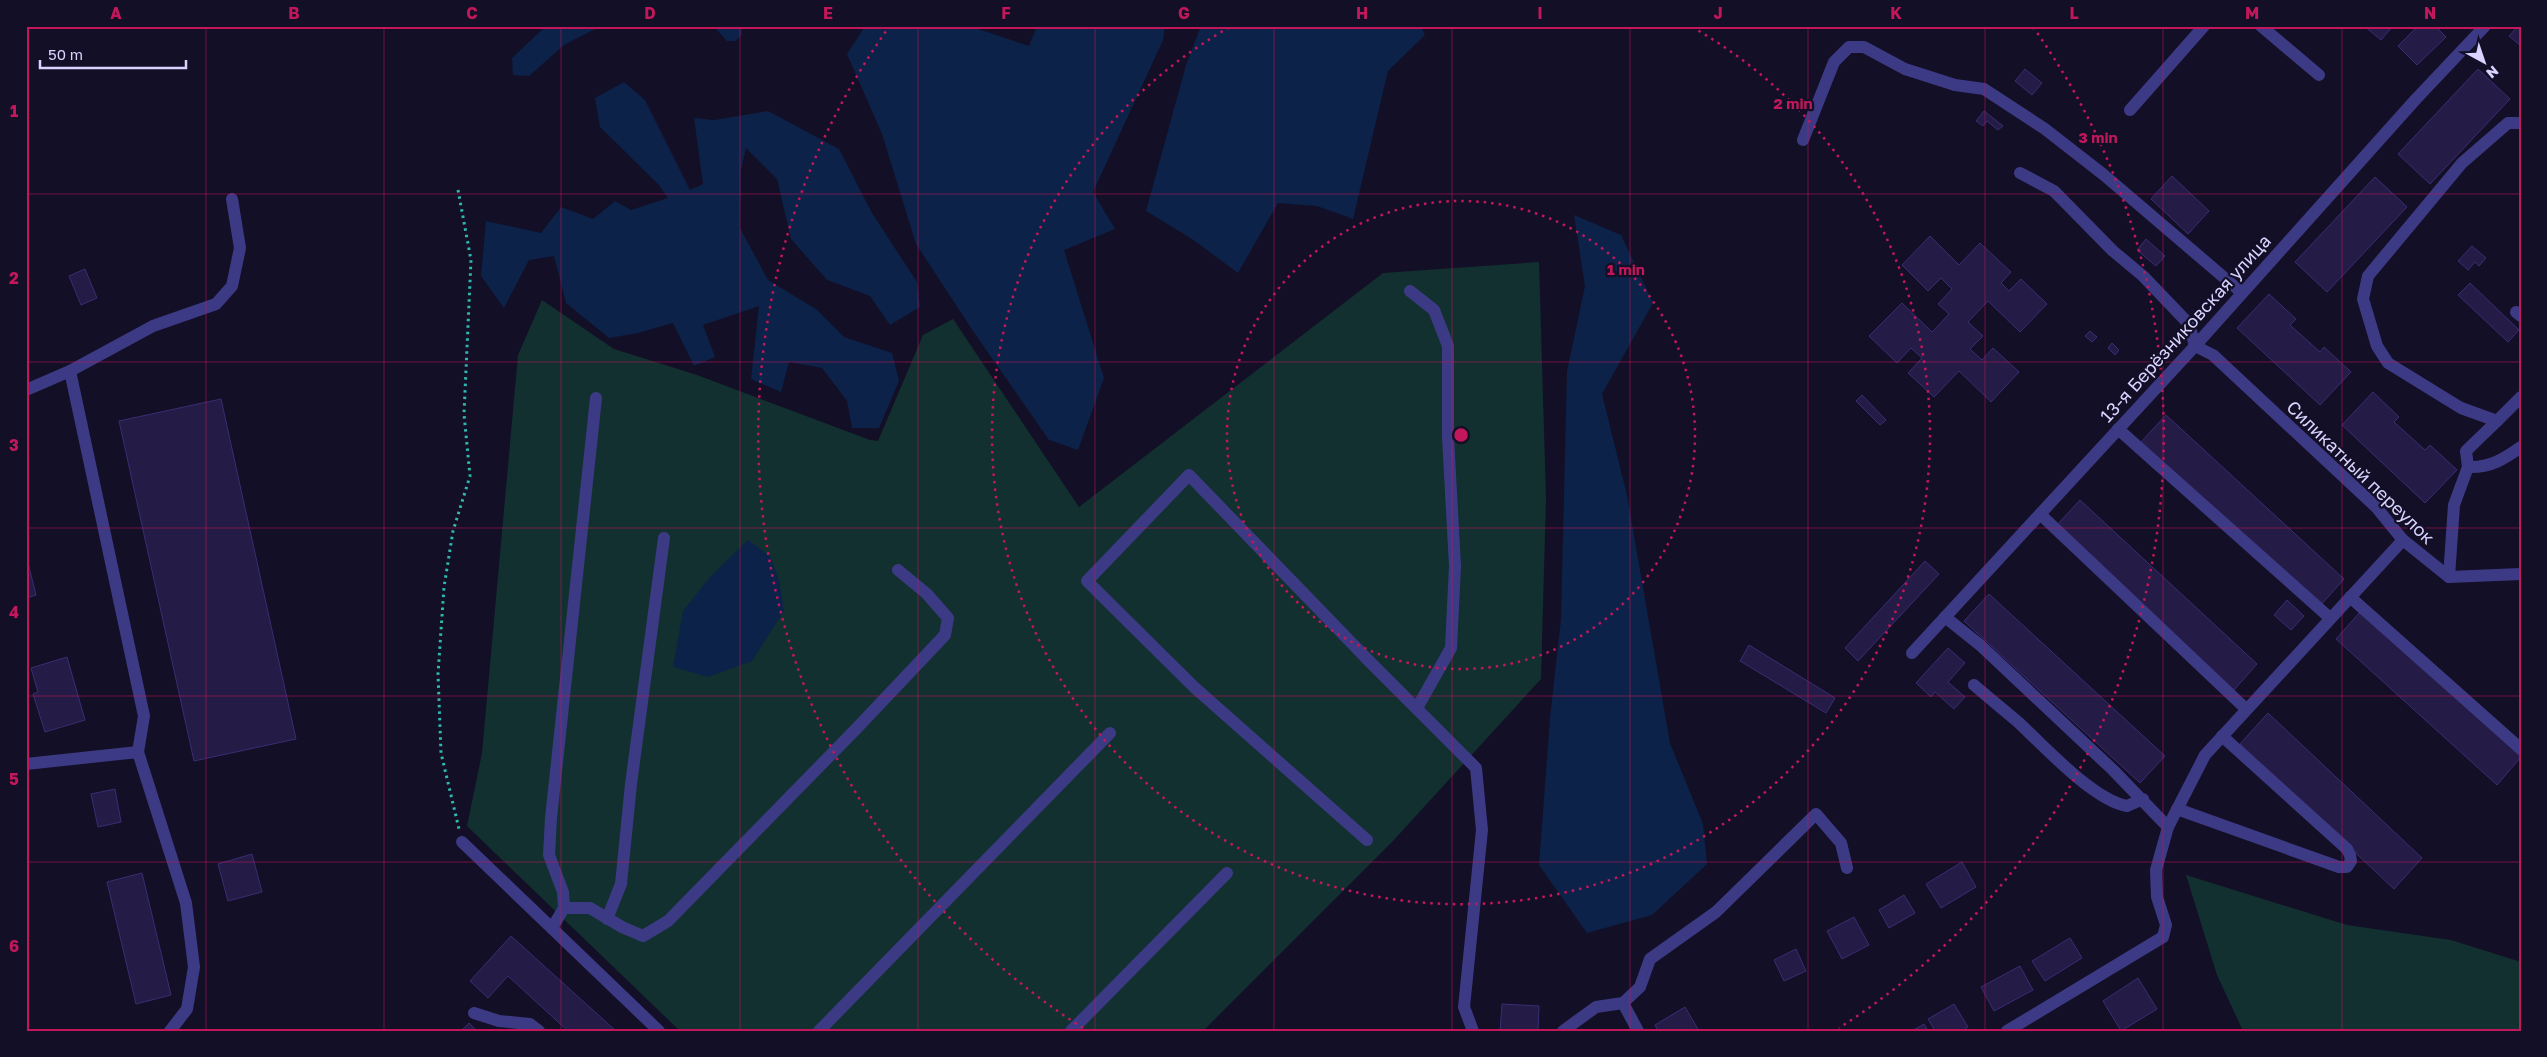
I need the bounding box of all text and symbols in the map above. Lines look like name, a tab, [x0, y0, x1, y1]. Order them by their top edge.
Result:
text: A	[110, 3, 122, 23]
text: B	[288, 3, 300, 23]
text: C	[466, 3, 478, 23]
text: D	[644, 3, 656, 23]
text: E	[823, 3, 833, 23]
text: F	[1001, 3, 1011, 23]
text: G	[1178, 3, 1190, 23]
text: H	[1356, 3, 1368, 23]
text: I	[1537, 3, 1543, 23]
text: J	[1713, 3, 1723, 23]
text: K	[1890, 3, 1902, 23]
text: L	[2069, 3, 2079, 23]
text: M	[2245, 3, 2259, 23]
text: N	[2424, 3, 2436, 23]
scale bar	[40, 38, 186, 70]
north arrow	[2460, 38, 2510, 88]
text: 50 m	[48, 45, 83, 63]
text: N	[2483, 62, 2502, 82]
text: 2 min	[1773, 94, 1813, 112]
text: 1	[10, 101, 18, 121]
text: 3 min	[2078, 128, 2118, 146]
street label: 13-я Берёзниковская улица	[2095, 230, 2275, 426]
text: 1 min	[1607, 260, 1645, 278]
text: 2	[9, 268, 19, 288]
street label: Силикатный переулок	[2282, 396, 2440, 548]
centre of rings	[1452, 426, 1470, 444]
text: 3	[9, 435, 19, 455]
text: 4	[9, 602, 19, 622]
text: 5	[9, 769, 19, 789]
text: 6	[9, 936, 19, 956]

